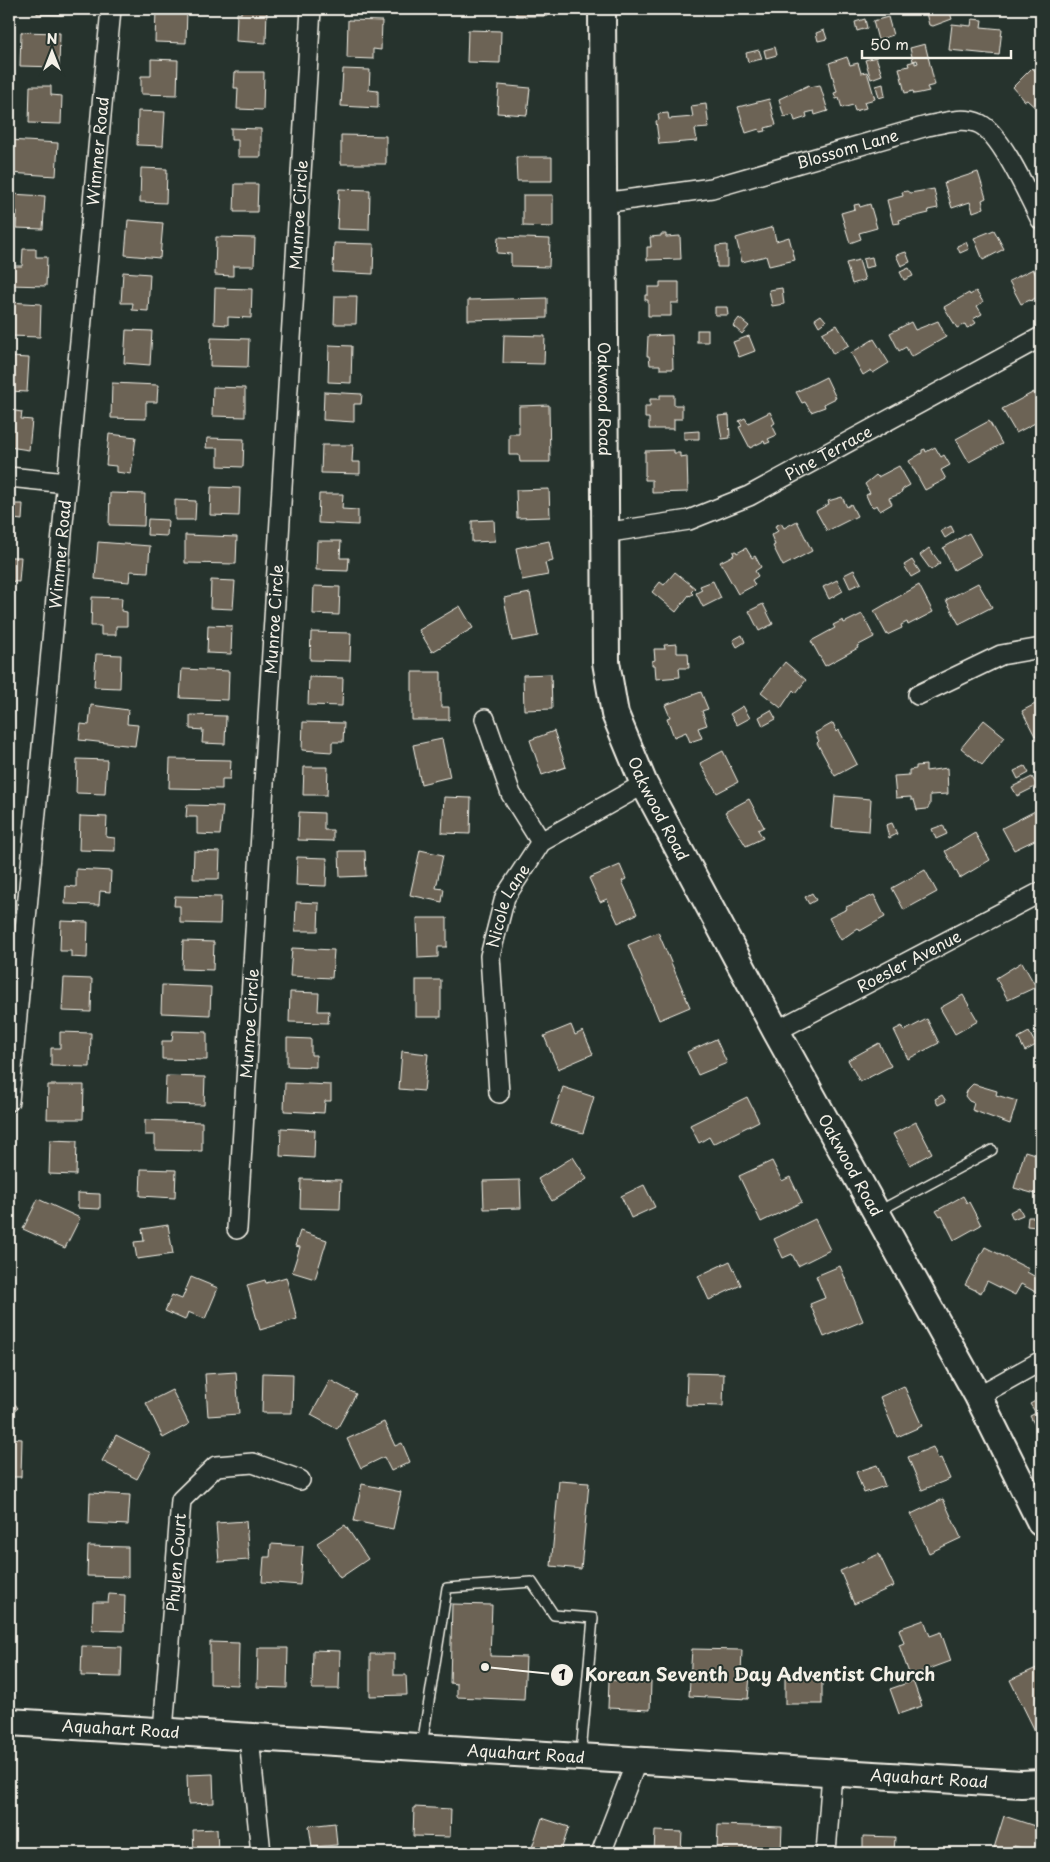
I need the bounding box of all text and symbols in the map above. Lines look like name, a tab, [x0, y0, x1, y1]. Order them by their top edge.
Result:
north arrow	[28, 28, 78, 78]
text: N	[46, 28, 58, 49]
scale bar	[862, 28, 1011, 60]
text: 50 m	[870, 32, 909, 55]
street label: Wimmer Road	[80, 95, 114, 207]
street label: Blossom Lane	[793, 122, 901, 174]
street label: Munroe Circle	[282, 159, 313, 271]
street label: Oakwood Road	[593, 342, 618, 456]
street label: Pine Terrace	[780, 418, 876, 485]
street label: Wimmer Road	[42, 499, 76, 610]
street label: Munroe Circle	[258, 563, 288, 675]
street label: Oakwood Road	[623, 753, 696, 865]
street label: Nicole Lane	[480, 858, 535, 950]
street label: Roesler Avenue	[852, 923, 965, 998]
street label: Munroe Circle	[233, 968, 264, 1079]
street label: Oakwood Road	[813, 1109, 889, 1220]
street label: Phylen Court	[159, 1512, 191, 1613]
callout: Korean Seventh Day Adventist Church	[550, 1659, 946, 1692]
text: Korean Seventh Day Adventist Church	[585, 1660, 935, 1687]
text: 1	[558, 1662, 566, 1685]
street label: Aquahart Road	[61, 1712, 180, 1743]
street label: Aquahart Road	[467, 1737, 586, 1768]
street label: Aquahart Road	[870, 1762, 989, 1793]

